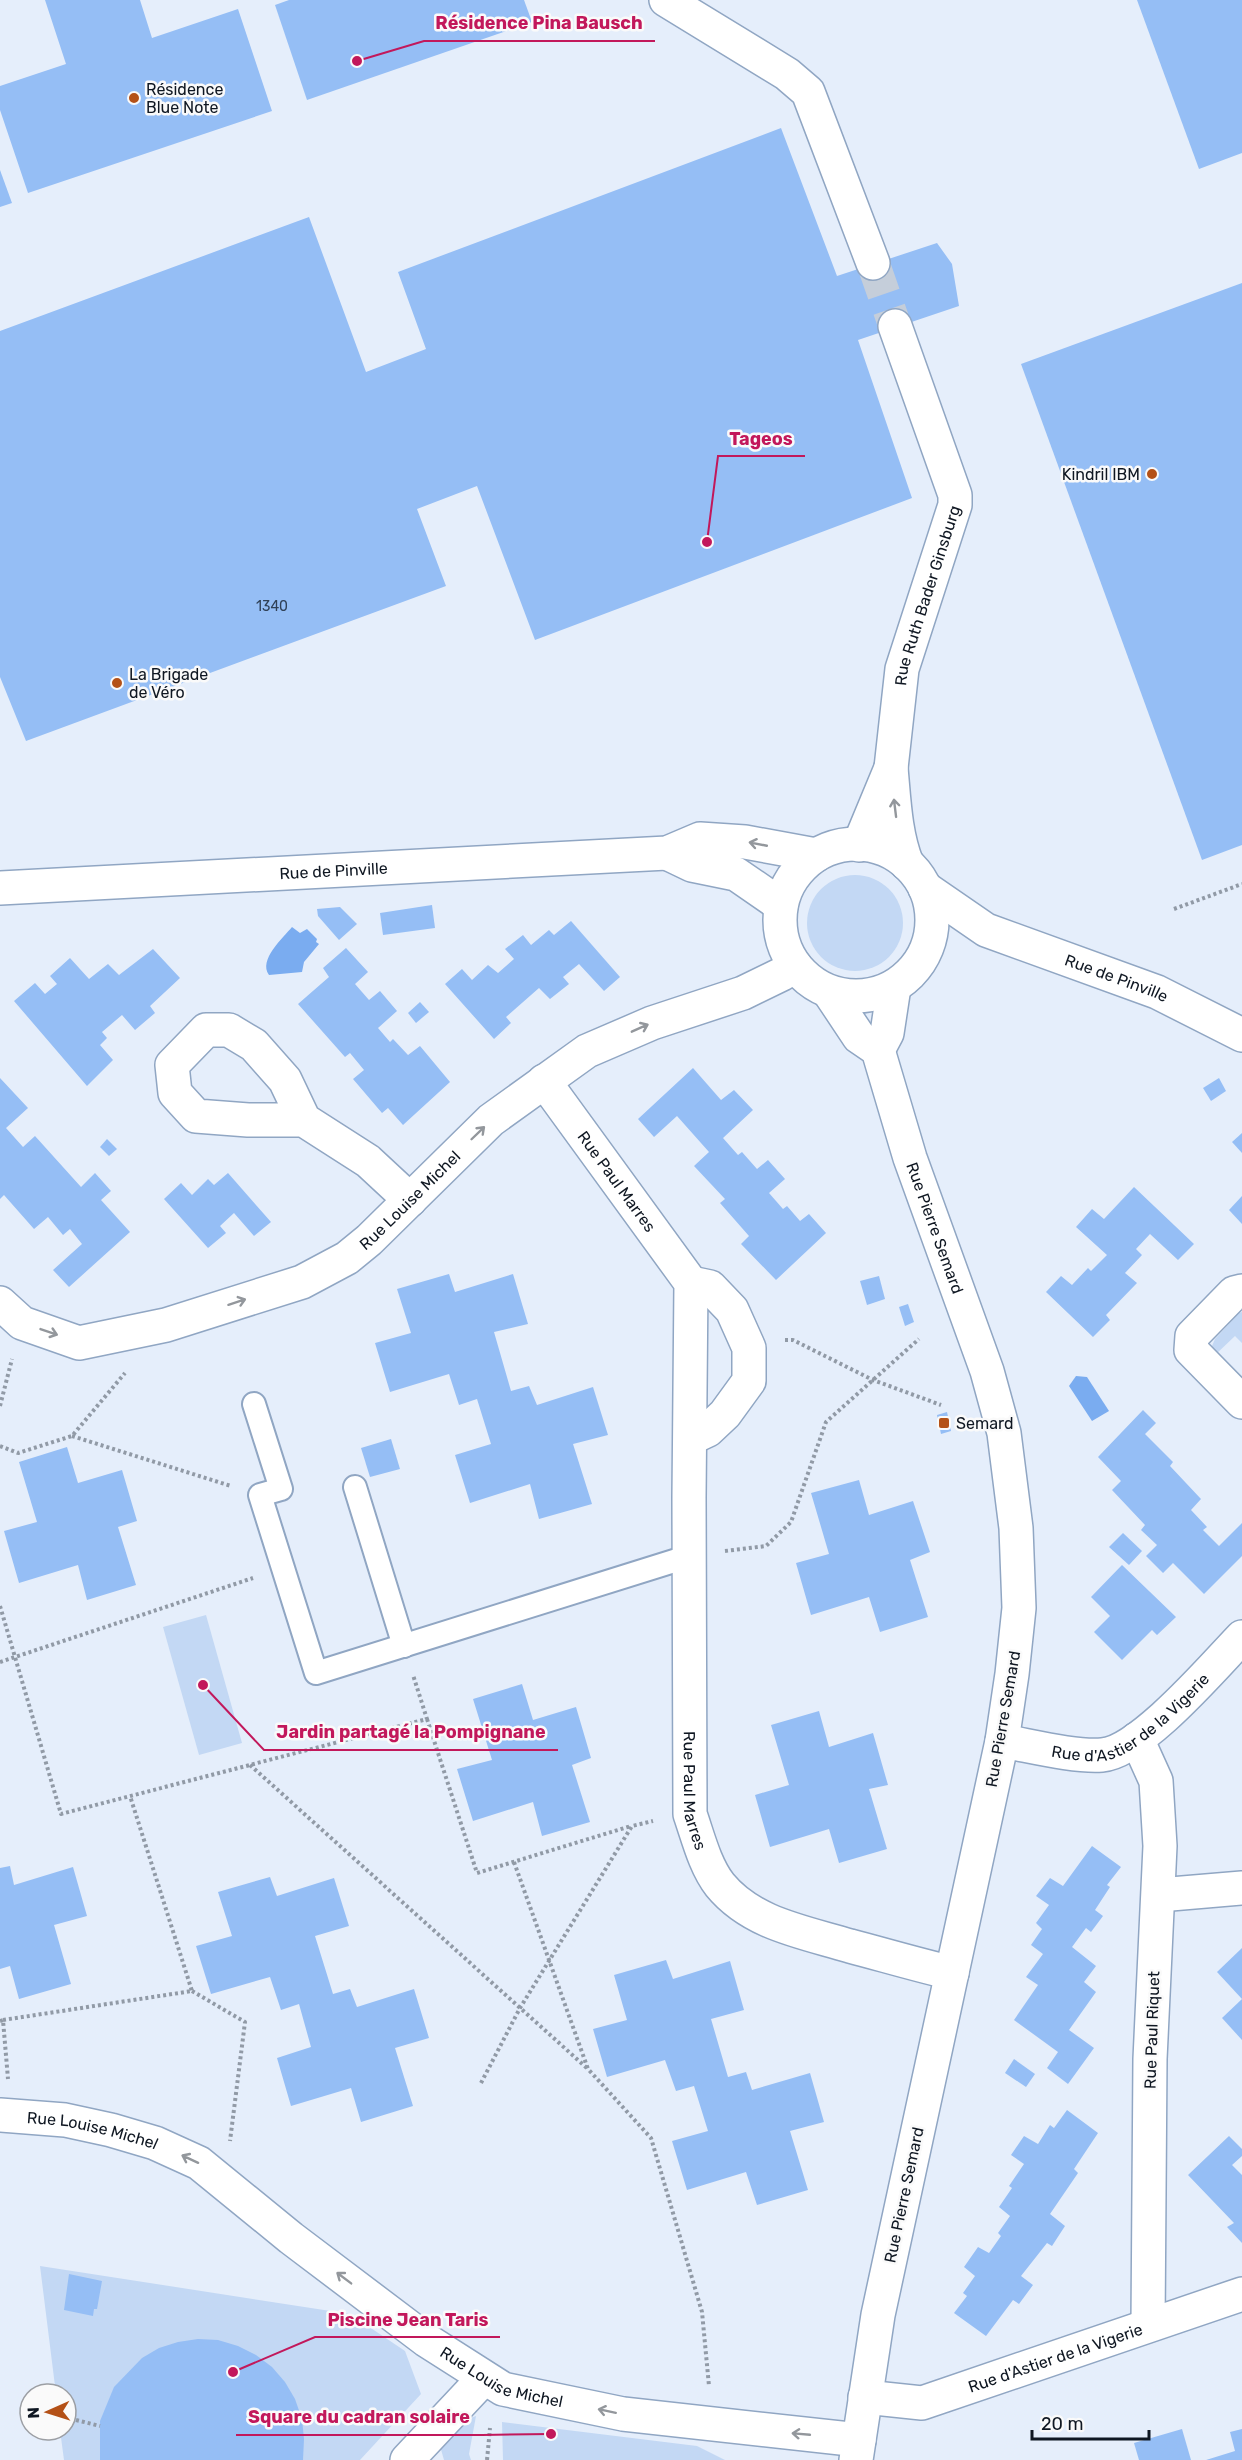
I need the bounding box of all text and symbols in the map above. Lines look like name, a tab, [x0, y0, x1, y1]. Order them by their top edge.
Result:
callout: Résidence Pina Bausch	[424, 5, 655, 41]
text: Résidence Pina Bausch	[435, 12, 643, 34]
place label: Résidence Blue Note	[146, 80, 223, 117]
marker: Résidence Blue Note	[127, 91, 141, 105]
callout: Tageos	[718, 420, 805, 456]
text: Tageos	[729, 428, 793, 450]
place label: Kindril IBM	[1062, 465, 1140, 484]
marker: Kindril IBM	[1145, 467, 1159, 481]
street label: Rue Ruth Bader Ginsburg	[891, 503, 964, 687]
house number: 1340	[256, 598, 288, 615]
place label: La Brigade de Véro	[129, 665, 208, 702]
marker: La Brigade de Véro	[110, 676, 124, 690]
one-way arrow	[889, 798, 900, 818]
one-way arrow	[749, 838, 768, 849]
street label: Rue de Pinville	[279, 858, 388, 883]
street label: Rue de Pinville	[1062, 950, 1171, 1006]
one-way arrow	[631, 1022, 649, 1033]
one-way arrow	[470, 1126, 485, 1141]
street label: Rue Paul Marres	[574, 1127, 660, 1235]
street label: Rue Louise Michel	[355, 1146, 464, 1254]
street label: Rue Pierre Semard	[903, 1159, 968, 1296]
one-way arrow	[227, 1296, 246, 1307]
one-way arrow	[39, 1328, 58, 1339]
place label: Semard	[956, 1414, 1013, 1433]
marker: Semard	[937, 1416, 951, 1430]
street label: Rue Pierre Semard	[982, 1649, 1024, 1789]
street label: Rue d'Astier de la Vigerie	[1050, 1669, 1213, 1765]
callout: Jardin partagé la Pompignane	[264, 1714, 558, 1750]
text: Jardin partagé la Pompignane	[276, 1721, 546, 1743]
street label: Rue Paul Marres	[680, 1731, 711, 1852]
street label: Rue Paul Riquet	[1140, 1971, 1164, 2089]
street label: Rue Louise Michel	[26, 2108, 161, 2153]
street label: Rue Pierre Semard	[880, 2125, 928, 2265]
one-way arrow	[182, 2153, 200, 2165]
one-way arrow	[337, 2272, 353, 2285]
callout: Piscine Jean Taris	[315, 2301, 500, 2337]
text: Piscine Jean Taris	[327, 2309, 489, 2331]
street label: Rue d'Astier de la Vigerie	[965, 2319, 1145, 2396]
street label: Rue Louise Michel	[437, 2342, 565, 2411]
north arrow	[18, 2382, 78, 2442]
callout: Square du cadran solaire	[236, 2399, 482, 2435]
scale bar	[1032, 2403, 1149, 2441]
one-way arrow	[598, 2404, 617, 2416]
text: Square du cadran solaire	[248, 2406, 470, 2428]
text: N	[24, 2407, 43, 2419]
text: 20 m	[1041, 2413, 1083, 2435]
one-way arrow	[791, 2428, 811, 2439]

